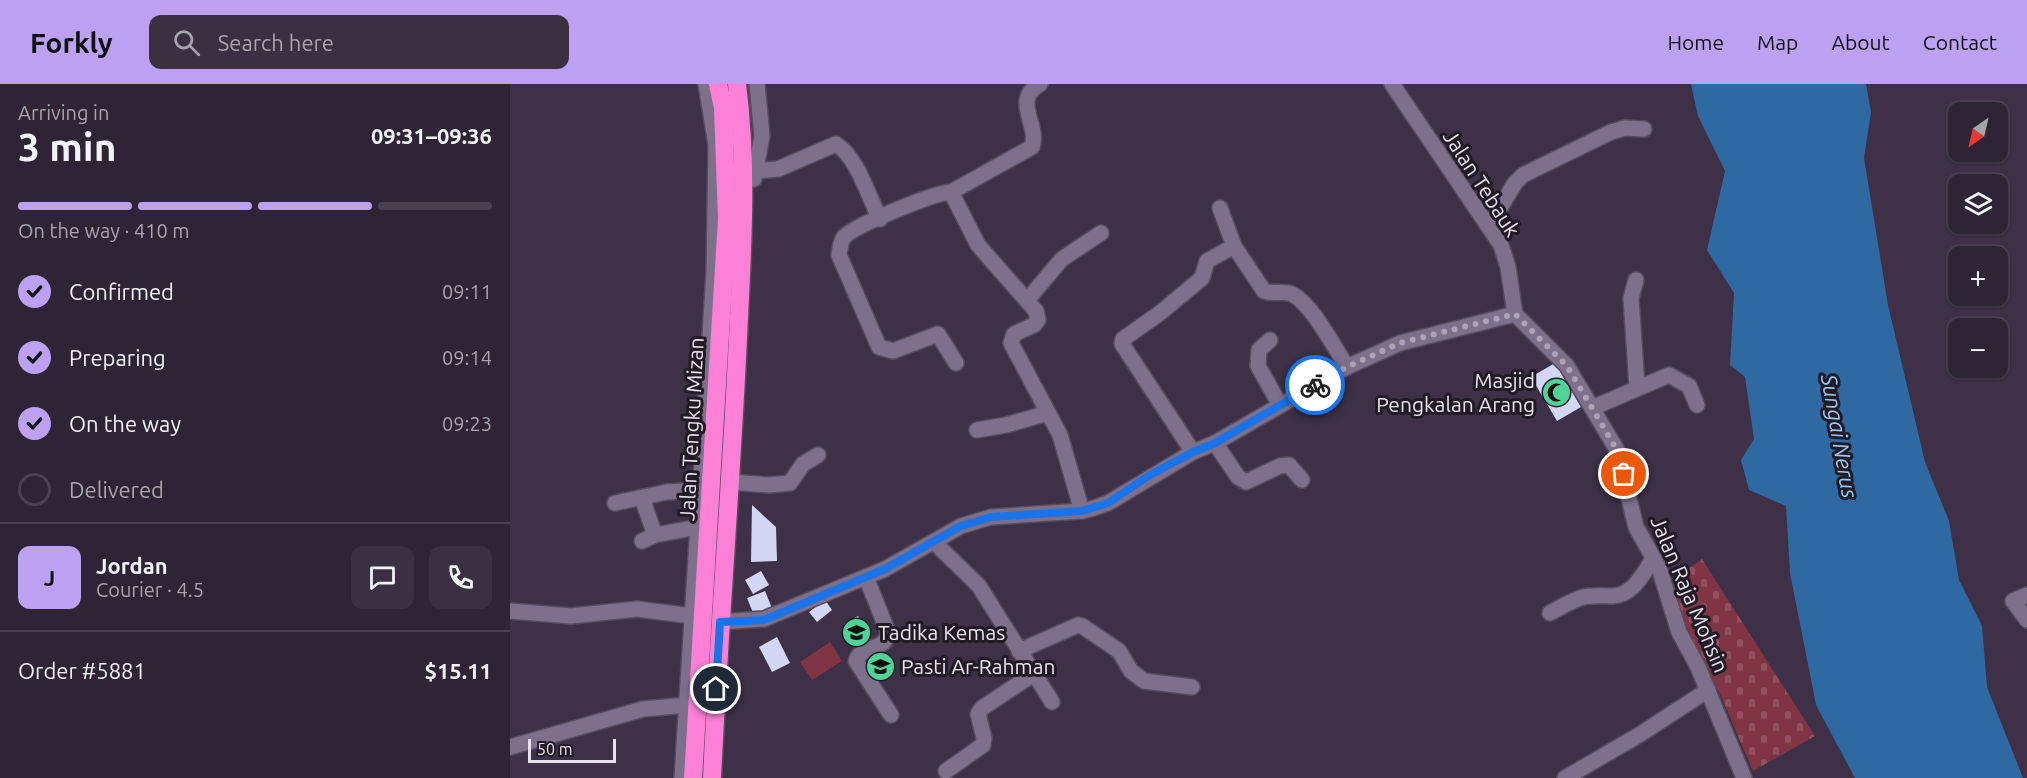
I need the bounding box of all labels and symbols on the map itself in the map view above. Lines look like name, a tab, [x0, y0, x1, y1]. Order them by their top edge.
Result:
north arrow	[1948, 102, 2008, 162]
street label: Jalan Tebauk	[1439, 125, 1526, 241]
street label: Jalan Tengku Mizan	[674, 337, 708, 521]
courier	[1285, 355, 1345, 415]
place label: Masjid Pengkalan Arang	[1376, 368, 1535, 416]
water label: Sungai Nerus	[1817, 371, 1863, 500]
mosque icon: Masjid Pengkalan Arang	[1540, 376, 1572, 408]
pin	[1598, 448, 1649, 499]
street label: Jalan Raja Mohsin	[1646, 512, 1734, 676]
school or university icon: Tadika Kemas	[841, 616, 873, 648]
place label: Tadika Kemas	[878, 620, 1005, 644]
school or university icon: Pasti Ar-Rahman	[864, 650, 896, 682]
place label: Pasti Ar-Rahman	[901, 654, 1055, 678]
pin	[690, 663, 741, 714]
scale bar	[528, 736, 616, 764]

